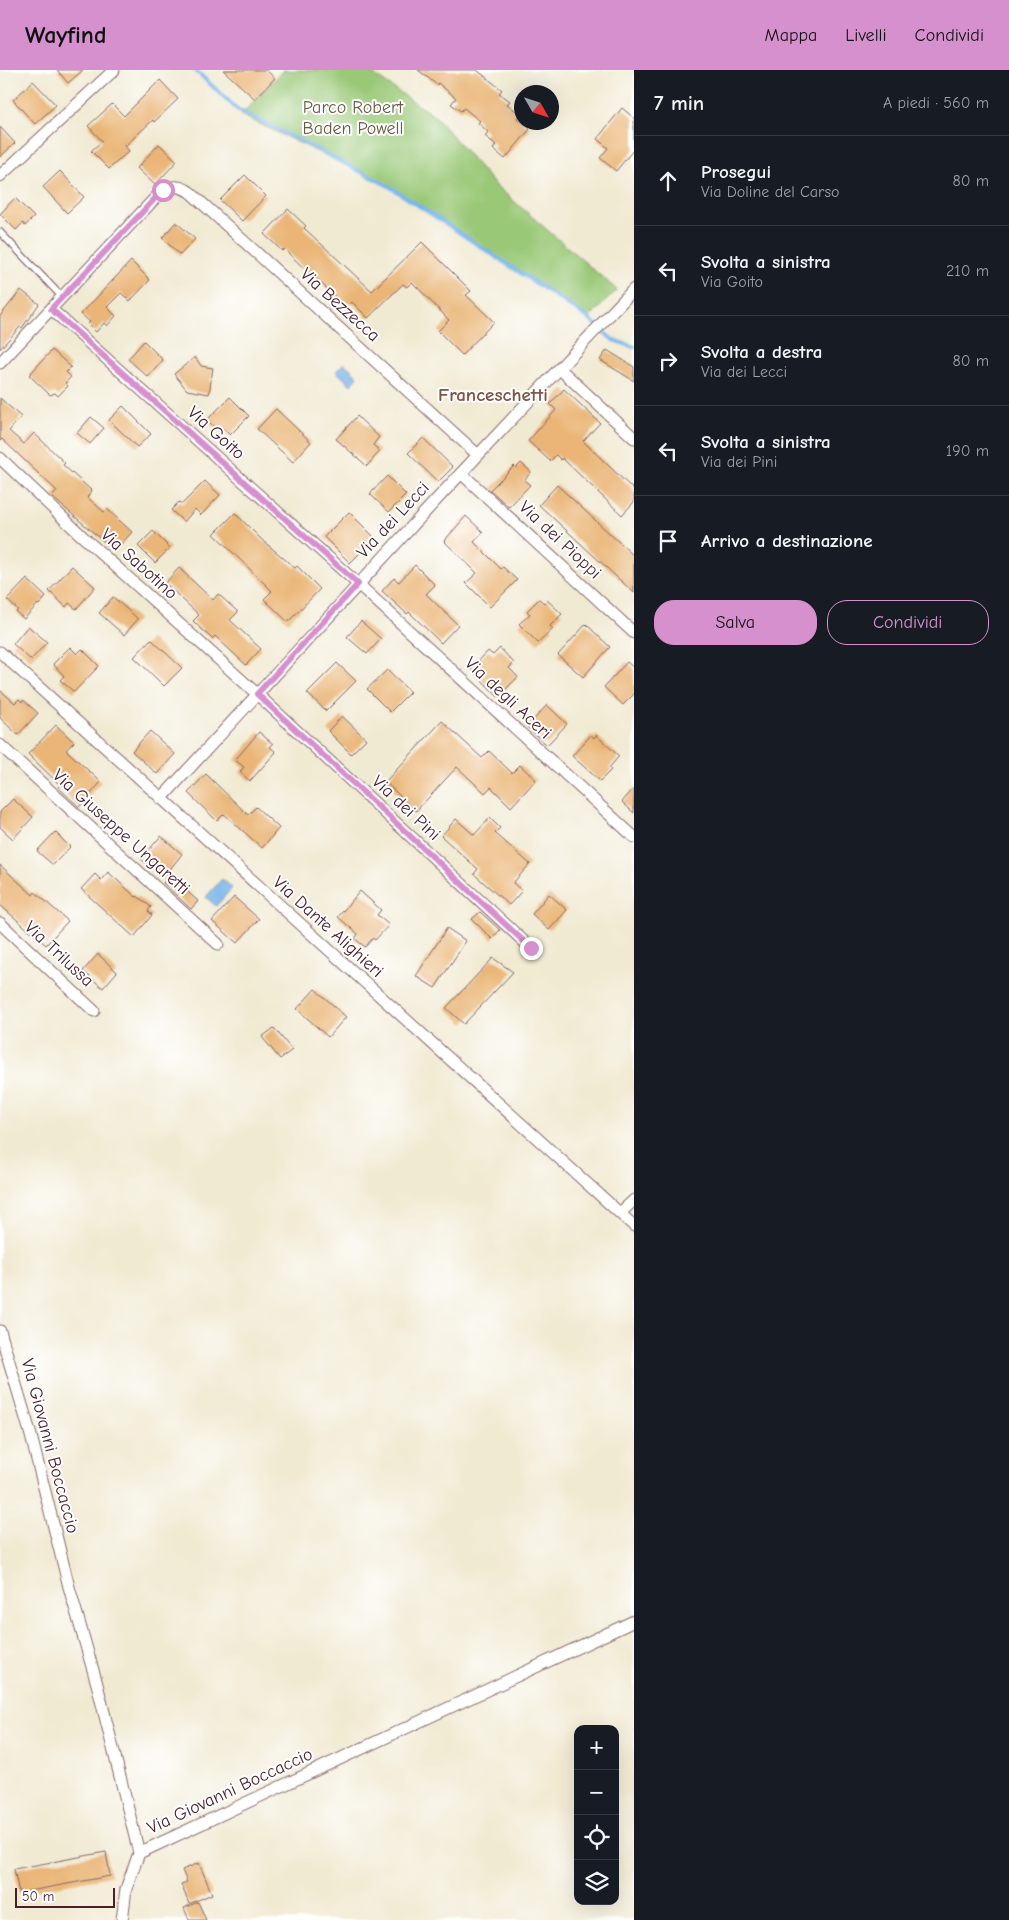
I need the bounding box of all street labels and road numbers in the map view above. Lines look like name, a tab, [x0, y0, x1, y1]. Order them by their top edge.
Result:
street label: Via Bezzecca	[296, 264, 384, 346]
street label: Via Goito	[183, 402, 249, 464]
street label: Via dei Lecci	[352, 477, 434, 563]
street label: Via dei Pioppi	[515, 497, 605, 583]
street label: Via Sabotino	[96, 524, 182, 604]
street label: Via degli Aceri	[460, 653, 556, 743]
street label: Via Giuseppe Ungaretti	[48, 765, 194, 899]
street label: Via dei Pini	[367, 771, 445, 845]
street label: Via Dante Alighieri	[268, 872, 388, 982]
street label: Via Trilussa	[20, 917, 98, 991]
street label: Via Giovanni Boccaccio	[17, 1356, 83, 1536]
street label: Via Giovanni Boccaccio	[144, 1743, 316, 1839]

